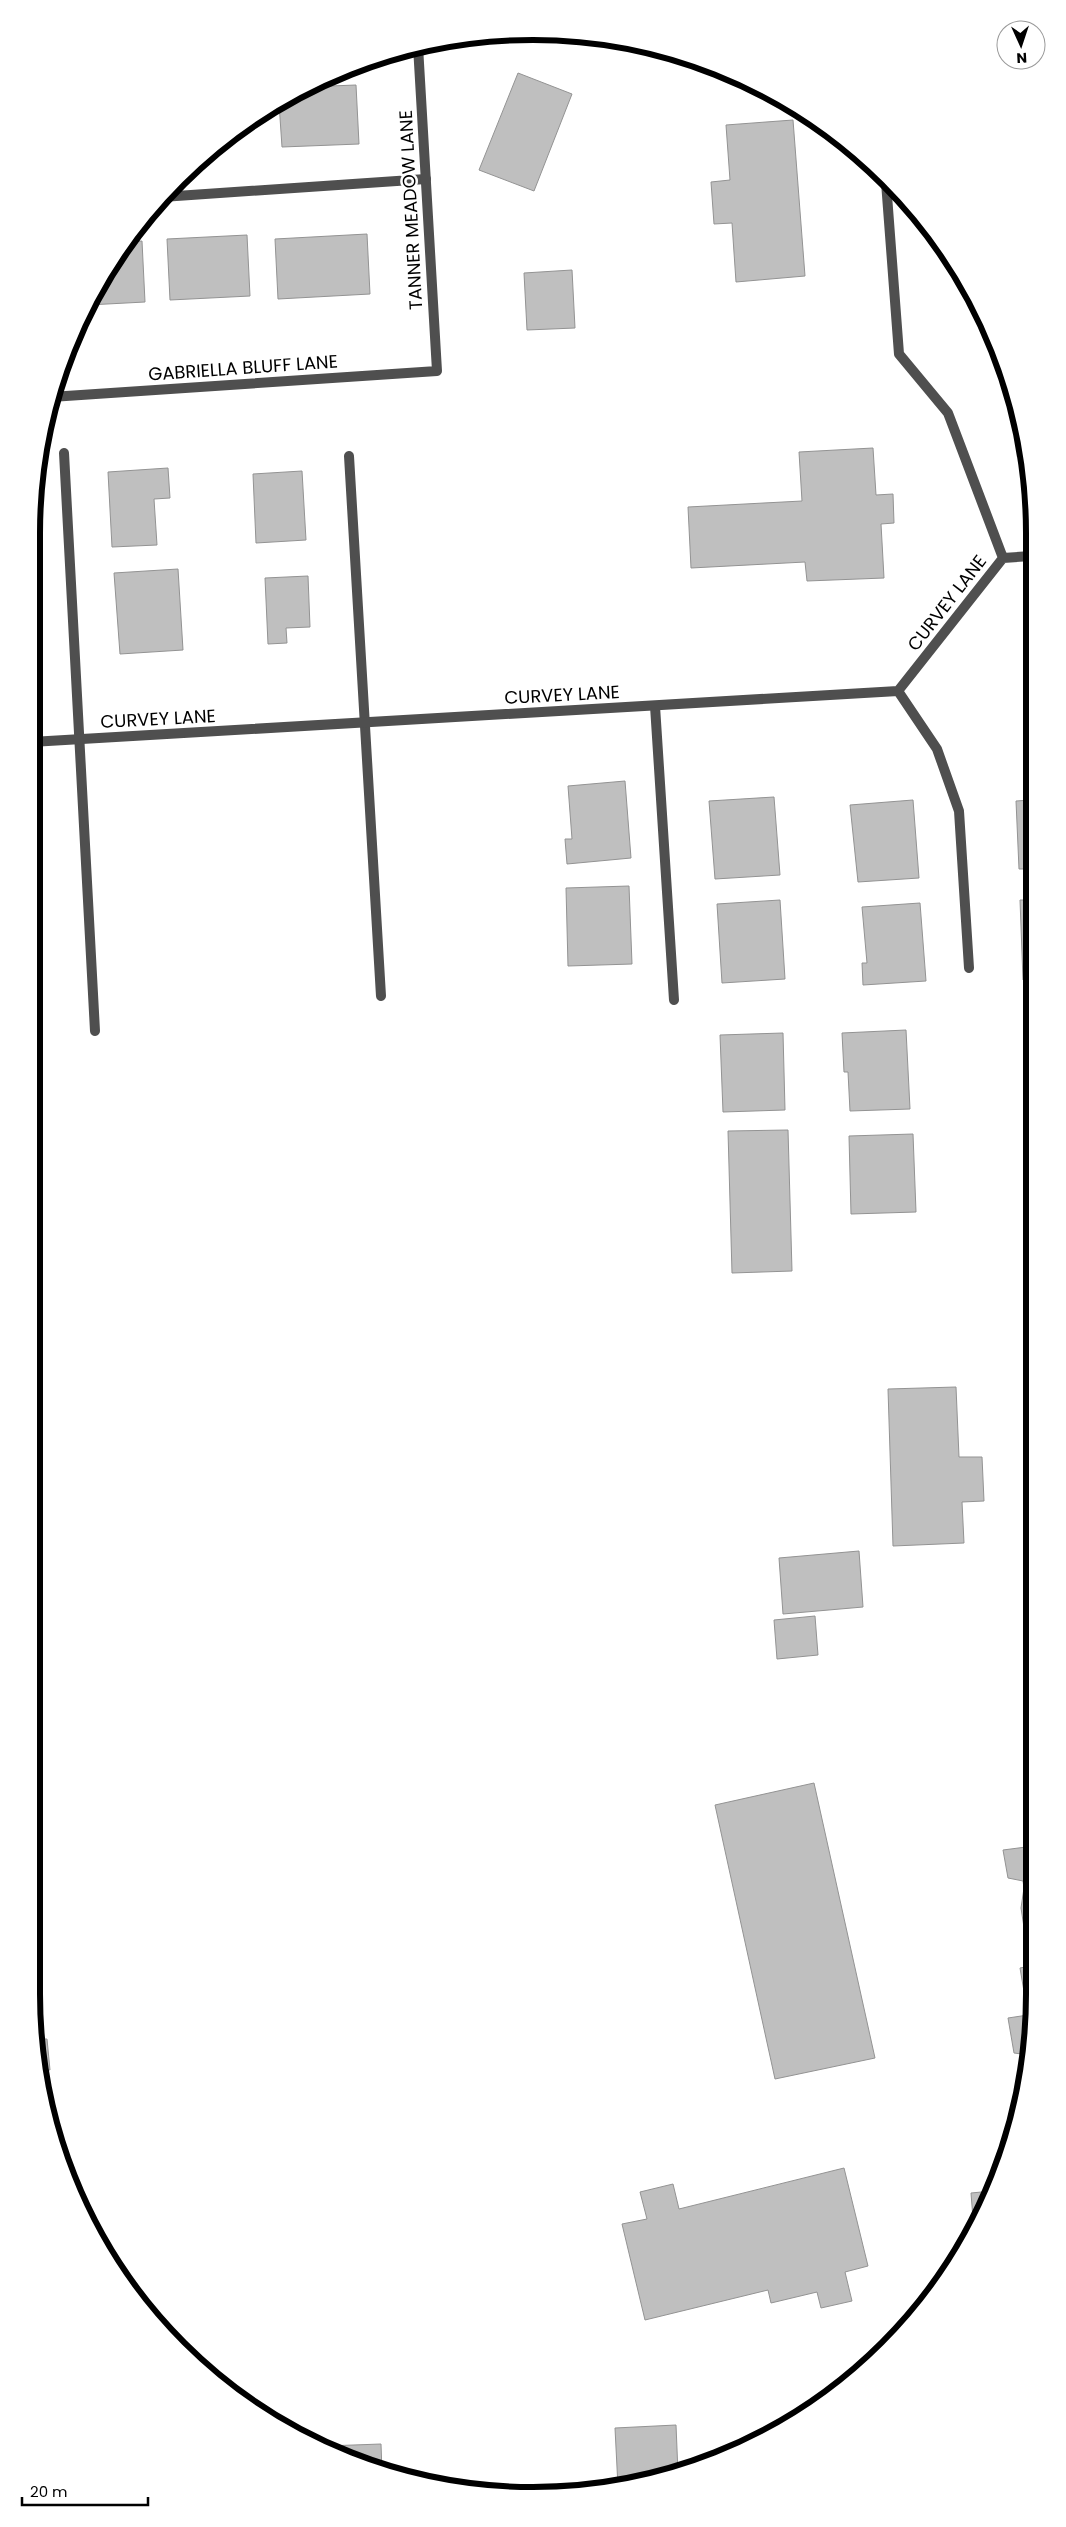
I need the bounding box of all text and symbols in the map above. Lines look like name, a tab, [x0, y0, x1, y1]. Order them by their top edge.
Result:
north arrow	[996, 20, 1046, 70]
text: N	[1016, 48, 1027, 68]
street label: TANNER MEADOW LANE	[393, 109, 428, 311]
street label: GABRIELLA BLUFF LANE	[147, 348, 339, 387]
street label: CURVEY LANE	[901, 549, 992, 656]
street label: CURVEY LANE	[504, 679, 620, 710]
street label: CURVEY LANE	[100, 703, 216, 734]
scale bar	[22, 2474, 149, 2506]
text: 20 m	[30, 2481, 68, 2502]

